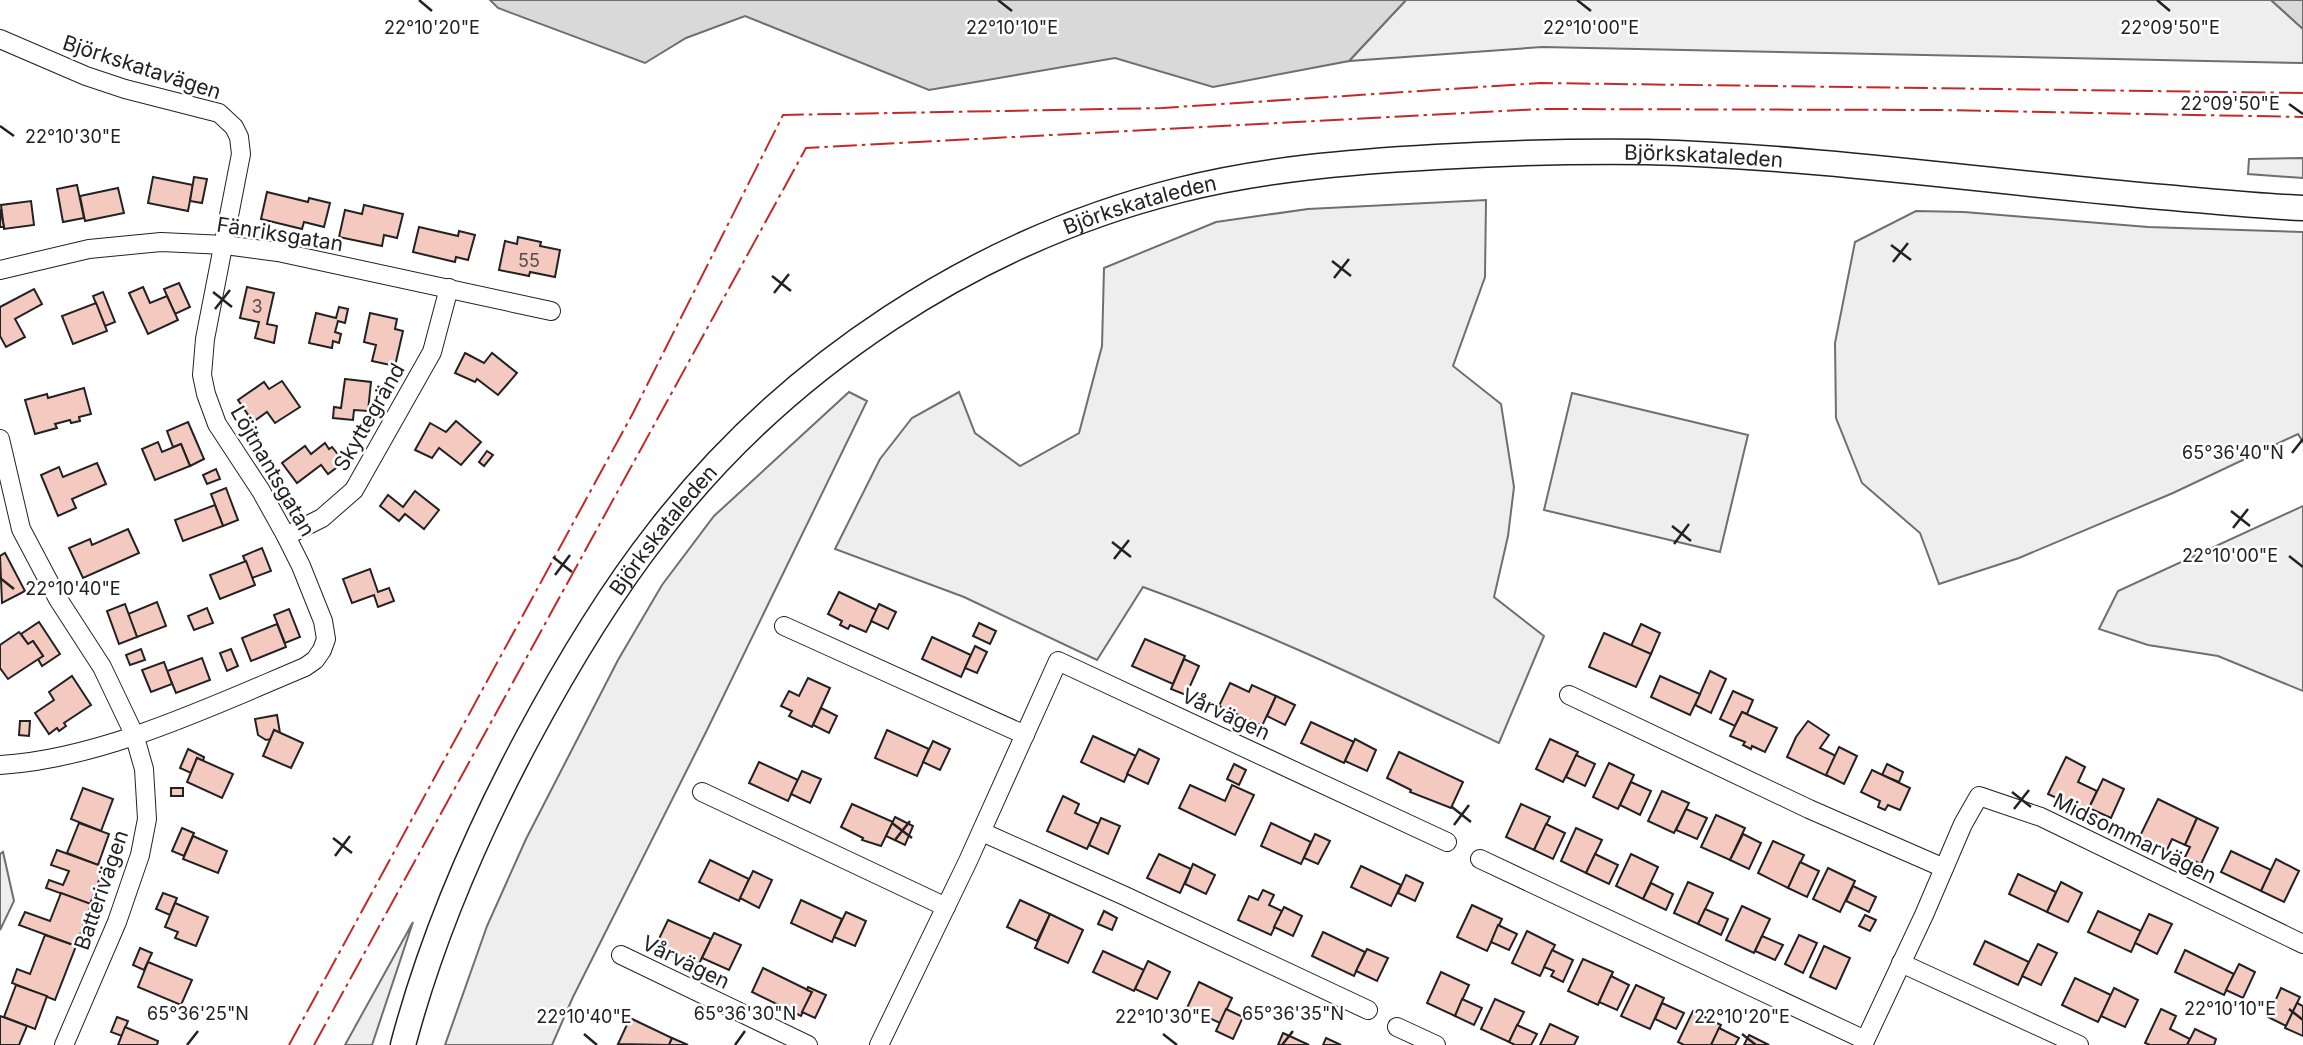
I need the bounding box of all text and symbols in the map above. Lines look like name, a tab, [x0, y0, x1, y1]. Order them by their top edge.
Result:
text: 22°10'20"E	[384, 17, 480, 38]
text: 22°10'10"E	[966, 17, 1058, 38]
text: 22°10'00"E	[1543, 17, 1639, 38]
text: 22°09'50"E	[2120, 17, 2220, 38]
street label: Björkskatavägen	[60, 30, 224, 104]
text: 22°09'50"E	[2180, 93, 2280, 114]
text: 22°10'30"E	[25, 126, 121, 147]
street label: Björkskataleden	[1624, 139, 1784, 172]
street label: Björkskataleden	[1059, 170, 1219, 239]
street label: Fänriksgatan	[215, 212, 345, 256]
house number: 55	[518, 250, 540, 271]
house number: 3	[251, 296, 263, 317]
street label: Skyttegränd	[328, 359, 410, 475]
street label: Löjtnantsgatan	[226, 401, 320, 541]
text: 65°36'40"N	[2182, 442, 2284, 463]
street label: Björkskataleden	[604, 459, 722, 600]
text: 22°10'00"E	[2182, 545, 2278, 566]
text: 22°10'40"E	[25, 578, 121, 599]
street label: Vårvägen	[1178, 683, 1274, 745]
street label: Midsommarvägen	[2049, 788, 2221, 888]
street label: Batterivägen	[69, 827, 133, 953]
street label: Vårvägen	[638, 930, 734, 994]
text: 22°10'10"E	[2184, 998, 2276, 1019]
text: 65°36'25"N	[147, 1003, 249, 1024]
text: 65°36'30"N	[694, 1003, 796, 1024]
text: 65°36'35"N	[1242, 1003, 1344, 1024]
text: 22°10'40"E	[536, 1006, 632, 1027]
text: 22°10'30"E	[1115, 1006, 1211, 1027]
text: 22°10'20"E	[1694, 1006, 1790, 1027]

